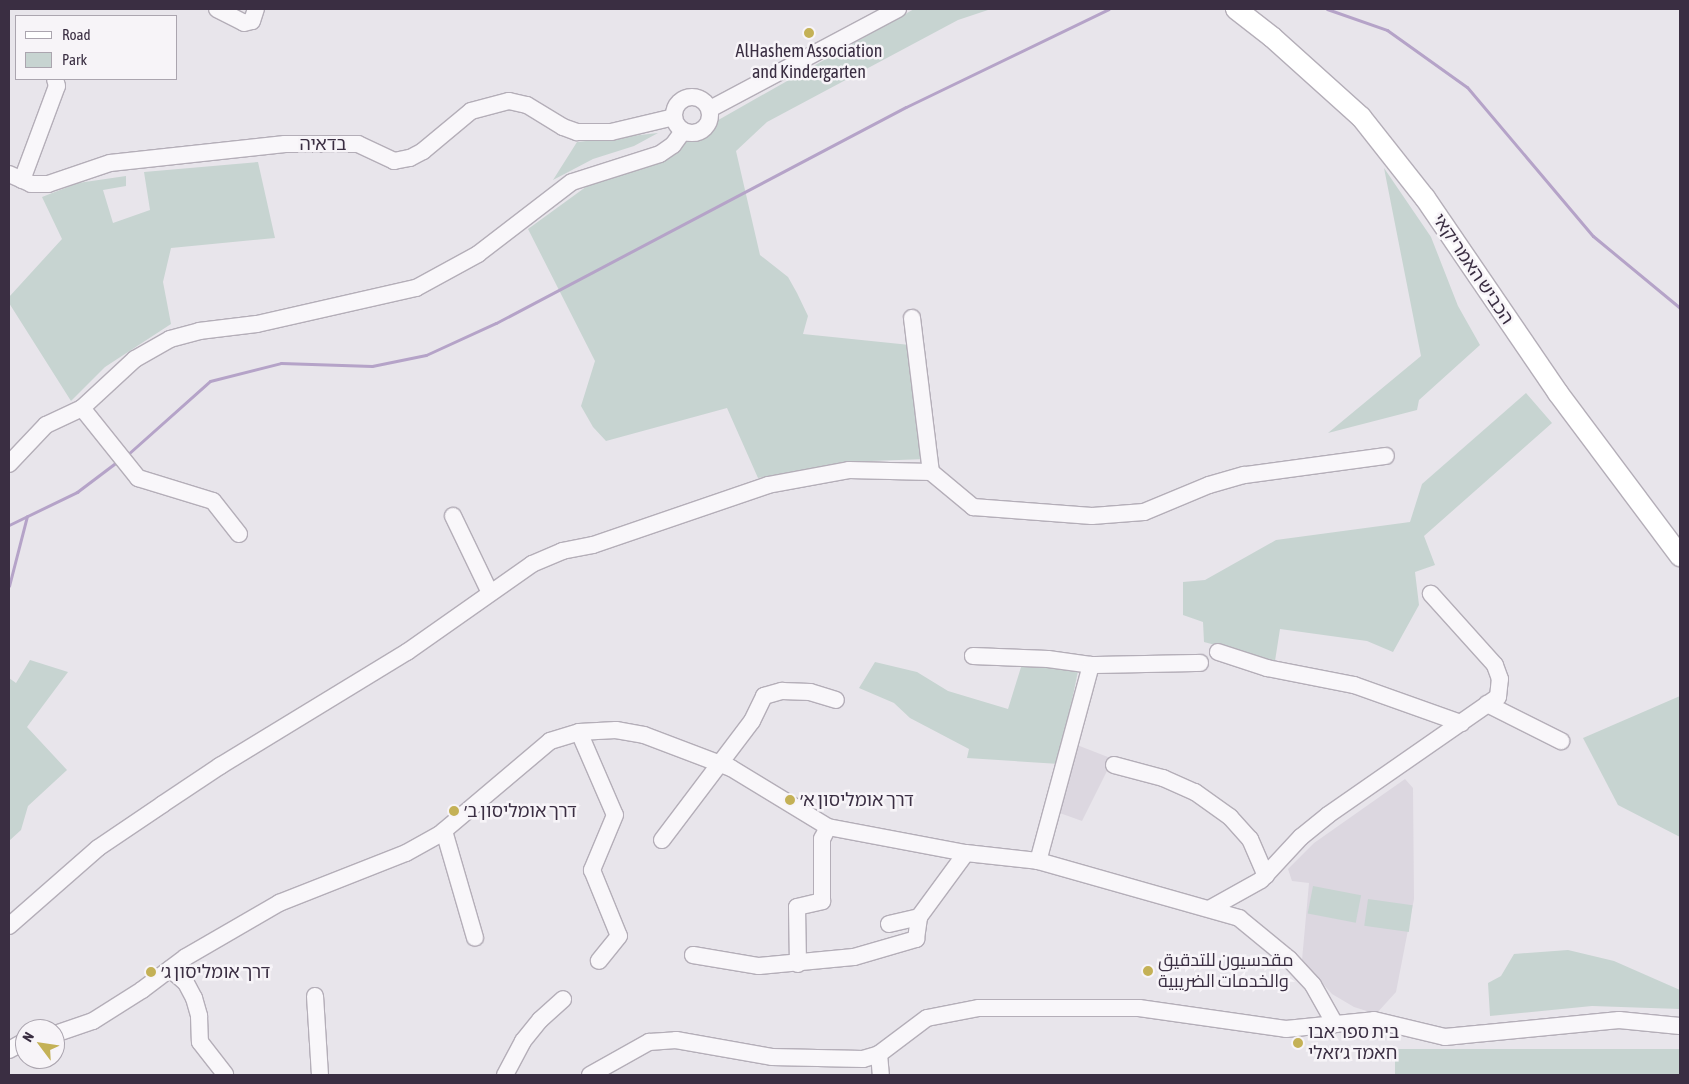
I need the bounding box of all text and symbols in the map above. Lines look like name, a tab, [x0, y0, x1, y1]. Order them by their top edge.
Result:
legend	[15, 15, 178, 80]
text: Road	[62, 26, 91, 43]
marker: AlHashem Association and Kindergarten	[803, 27, 815, 39]
place label: AlHashem Association and Kindergarten	[736, 41, 882, 84]
text: Park	[62, 51, 87, 68]
street label: בדאיה	[299, 133, 347, 155]
street label: הכביש האמריקאי	[1428, 210, 1518, 328]
place label: דרך אומליסון א׳	[800, 789, 914, 811]
marker: דרך אומליסון א׳	[784, 794, 796, 806]
place label: דרך אומליסון ב׳	[464, 800, 577, 822]
marker: דרך אומליסון ב׳	[448, 805, 460, 817]
place label: مقدسيون للتدقيق والخدمات الضريبية	[1158, 950, 1293, 992]
place label: דרך אומליסון ג׳	[161, 961, 270, 983]
marker: مقدسيون للتدقيق والخدمات الضريبية	[1142, 965, 1154, 977]
marker: דרך אומליסון ג׳	[145, 966, 157, 978]
north arrow	[15, 1019, 65, 1069]
place label: בית ספר אבו חאמד ג׳זאלי	[1308, 1022, 1399, 1064]
text: N	[19, 1029, 37, 1044]
marker: בית ספר אבו חאמד ג׳זאלי	[1292, 1037, 1304, 1049]

